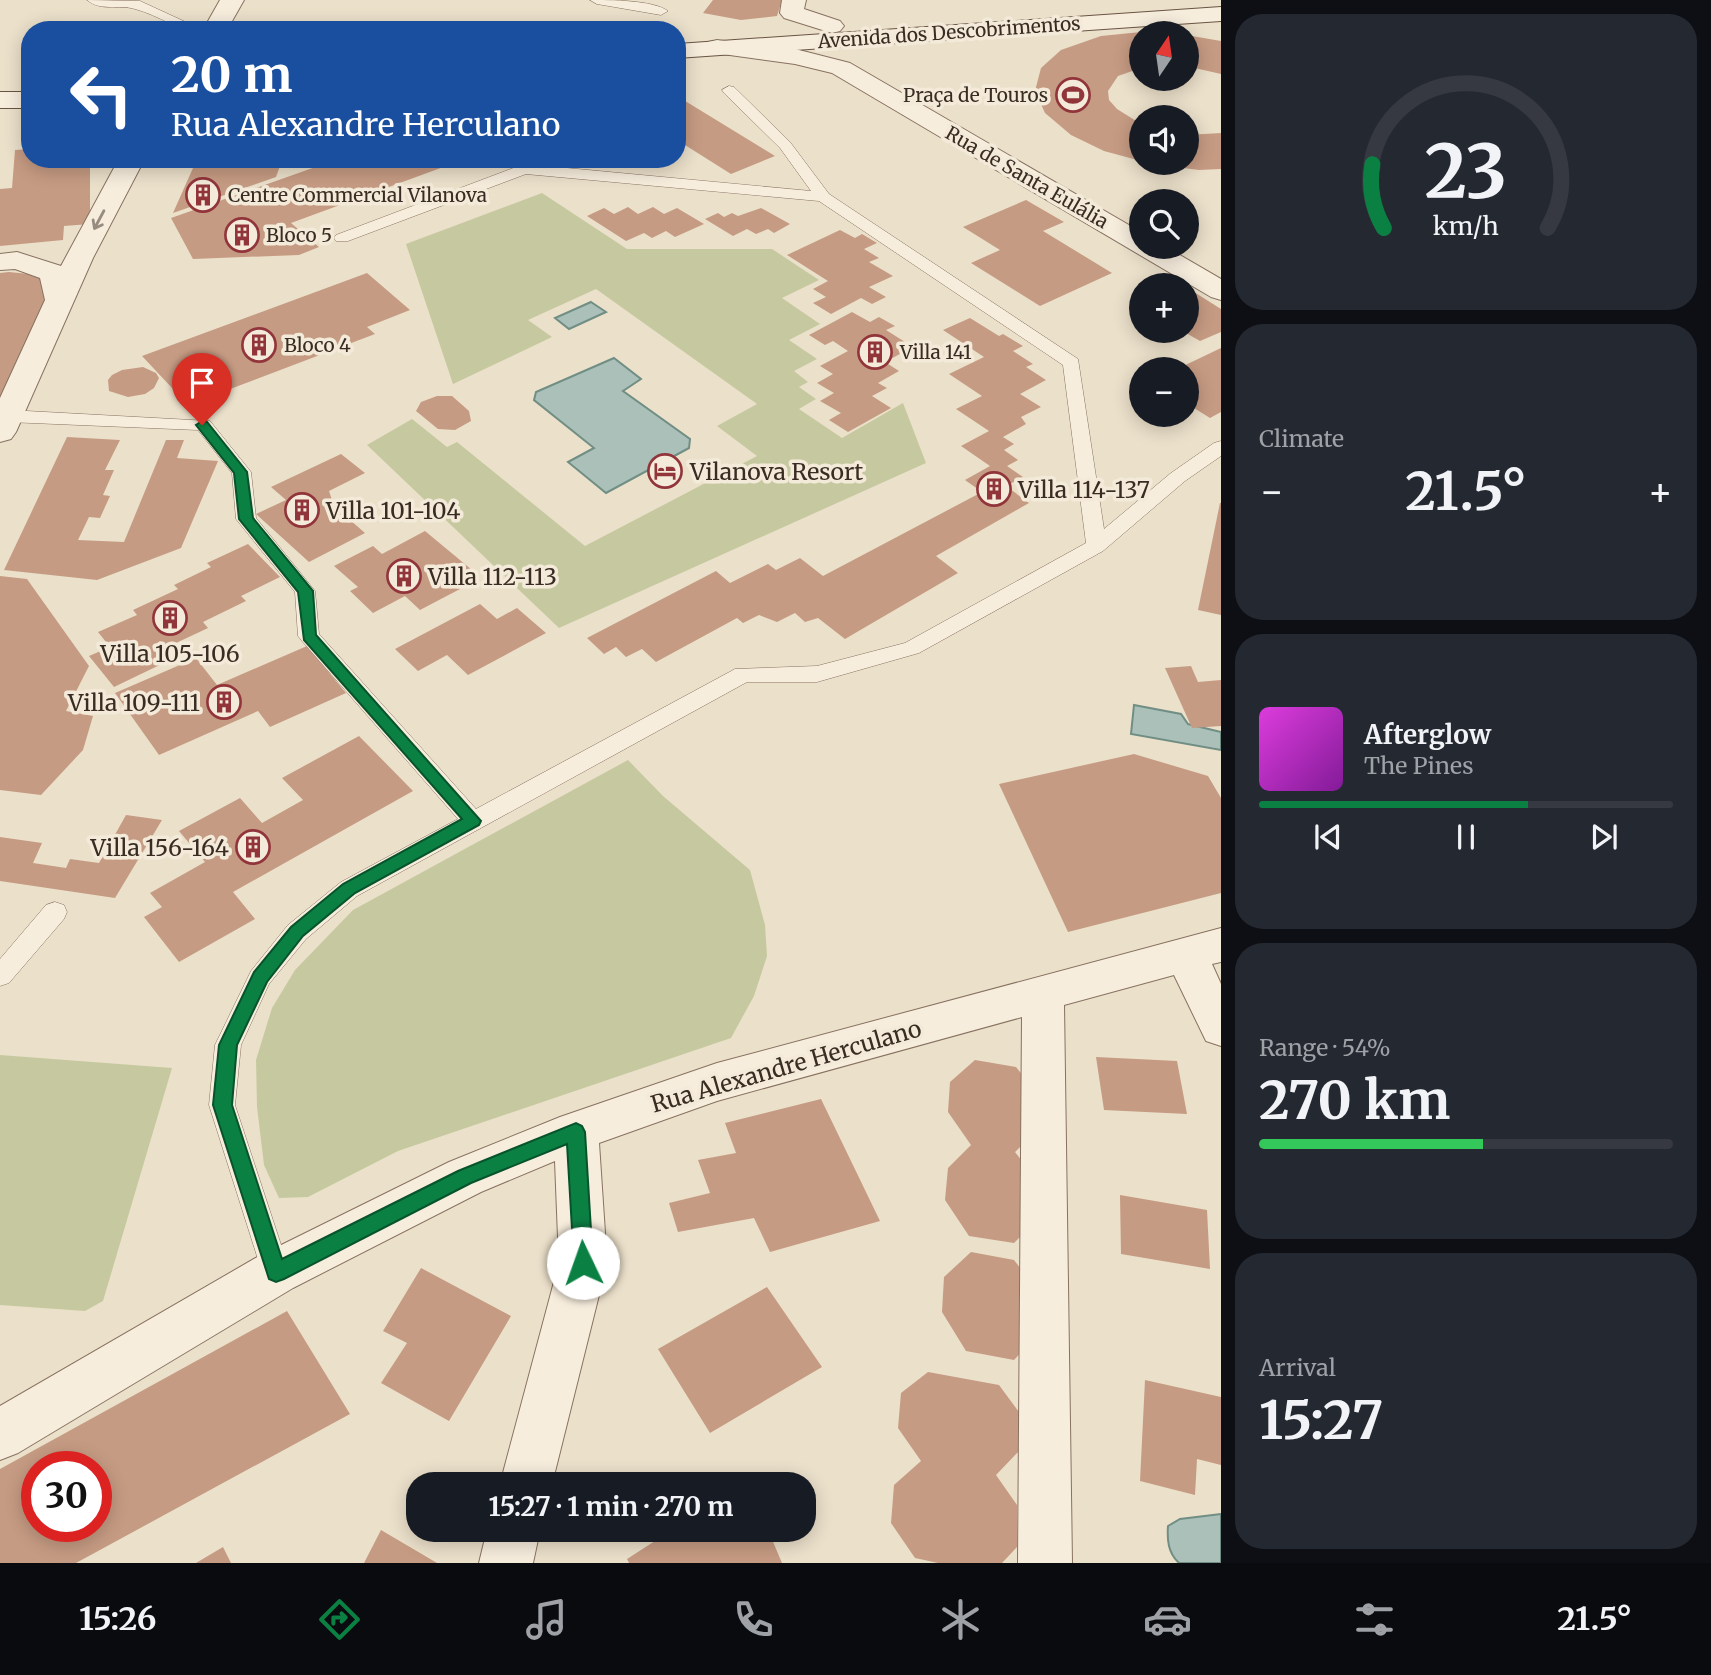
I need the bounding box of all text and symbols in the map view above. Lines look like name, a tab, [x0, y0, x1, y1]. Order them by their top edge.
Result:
street label: Avenida dos Descobrimentos	[816, 11, 1081, 53]
north arrow	[1129, 21, 1199, 91]
map controls	[1129, 21, 1199, 427]
text: 20 m	[171, 44, 292, 105]
icon: left	[56, 49, 147, 140]
sports icon: Praça de Touros	[1054, 76, 1092, 114]
place label: Praça de Touros	[903, 83, 1048, 107]
text: Rua Alexandre Herculano	[171, 105, 560, 145]
button: sound	[1129, 105, 1199, 175]
street label: Rua de Santa Eulália	[941, 121, 1113, 233]
text: 23	[1425, 126, 1507, 218]
building icon: Centre Commercial Vilanova	[184, 176, 222, 214]
place label: Centre Commercial Vilanova	[228, 183, 487, 207]
button: search	[1129, 189, 1199, 259]
one-way arrow	[92, 210, 106, 230]
text: km/h	[1433, 210, 1499, 242]
building icon: Bloco 5	[223, 216, 261, 254]
place label: Bloco 5	[266, 223, 332, 247]
button: +	[1129, 273, 1199, 343]
building icon: Bloco 4	[240, 326, 278, 364]
place label: Bloco 4	[284, 333, 351, 357]
building icon: Villa 141	[856, 333, 894, 371]
place label: Villa 141	[899, 340, 972, 364]
pin	[172, 353, 232, 425]
button: −	[1129, 357, 1199, 427]
icon: arrive	[183, 364, 221, 402]
text: Climate	[1259, 424, 1344, 453]
hotel icon: Vilanova Resort	[646, 452, 684, 490]
place label: Vilanova Resort	[689, 457, 863, 486]
text: 21.5°	[1405, 459, 1527, 524]
text: −	[1259, 468, 1284, 515]
text: +	[1648, 468, 1673, 515]
building icon: Villa 114-137	[975, 470, 1013, 508]
place label: Villa 114-137	[1017, 475, 1150, 504]
building icon: Villa 101-104	[283, 491, 321, 529]
place label: Villa 101-104	[325, 496, 461, 525]
building icon: Villa 112-113	[385, 557, 423, 595]
place label: Villa 112-113	[427, 562, 557, 591]
building icon: Villa 105-106	[151, 599, 189, 637]
place label: Villa 105-106	[99, 639, 240, 668]
building icon: Villa 109-111	[205, 683, 243, 721]
place label: Villa 109-111	[67, 688, 200, 717]
text: Afterglow	[1364, 718, 1491, 751]
text: The Pines	[1364, 751, 1474, 780]
icon: previous	[1309, 818, 1347, 856]
icon: pause	[1447, 818, 1485, 856]
icon: next	[1585, 818, 1623, 856]
building icon: Villa 156-164	[234, 828, 272, 866]
place label: Villa 156-164	[90, 833, 229, 862]
street label: Rua Alexandre Herculano	[647, 1013, 925, 1119]
text: Range · 54%	[1259, 1033, 1391, 1062]
text: 270 km	[1259, 1068, 1450, 1133]
position arrow	[546, 1226, 620, 1300]
text: Arrival	[1259, 1353, 1336, 1382]
text: 15:27	[1259, 1388, 1383, 1453]
speed limit sign: 30	[21, 1451, 112, 1542]
text: 15:27 · 1 min · 270 m	[488, 1490, 734, 1523]
icon: directions	[315, 1595, 364, 1644]
icon: music	[522, 1595, 571, 1644]
icon: phone	[729, 1595, 778, 1644]
icon: climate	[936, 1595, 985, 1644]
icon: car	[1143, 1595, 1192, 1644]
icon: filters	[1350, 1595, 1399, 1644]
text: 15:26	[79, 1599, 156, 1639]
text: 21.5°	[1557, 1599, 1632, 1639]

